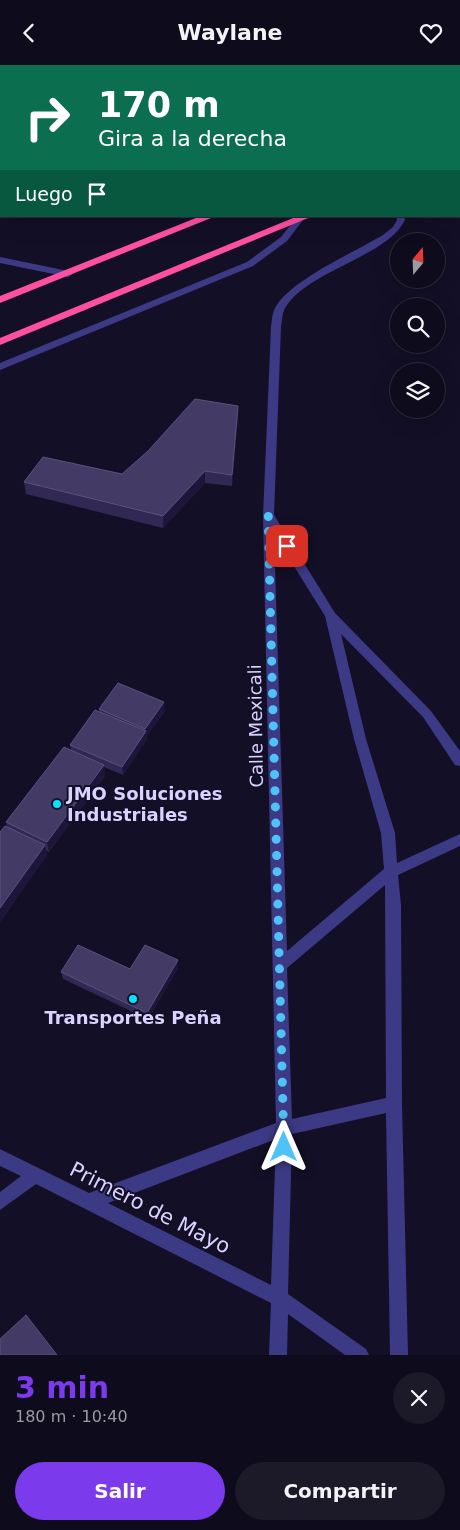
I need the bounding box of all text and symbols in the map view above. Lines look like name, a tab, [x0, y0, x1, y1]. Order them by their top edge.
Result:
icon: back	[15, 19, 43, 47]
icon: heart	[417, 19, 445, 47]
text: Waylane	[178, 20, 282, 45]
icon: right	[15, 85, 80, 150]
text: 170 m	[98, 85, 220, 125]
text: Gira a la derecha	[98, 126, 287, 151]
icon: arrive	[83, 180, 111, 208]
text: Luego	[15, 183, 73, 205]
north arrow	[390, 233, 445, 287]
map controls	[390, 233, 445, 418]
button: search	[390, 298, 445, 353]
button: layers	[390, 363, 445, 418]
pin	[266, 525, 308, 567]
icon: arrive	[273, 532, 301, 560]
street label: Calle Mexicali	[244, 664, 267, 788]
place label: JMO Soluciones Industriales	[65, 783, 222, 825]
marker: JMO Soluciones Industriales	[51, 798, 63, 810]
marker: Transportes Peña	[127, 993, 139, 1005]
place label: Transportes Peña	[44, 1007, 222, 1028]
position arrow	[257, 1120, 309, 1172]
street label: Primero de Mayo	[66, 1157, 234, 1259]
text: 3 min	[15, 1370, 109, 1405]
button: close	[393, 1372, 445, 1424]
text: 180 m · 10:40	[15, 1407, 128, 1426]
button: Salir	[15, 1462, 225, 1520]
button: Compartir	[235, 1462, 445, 1520]

